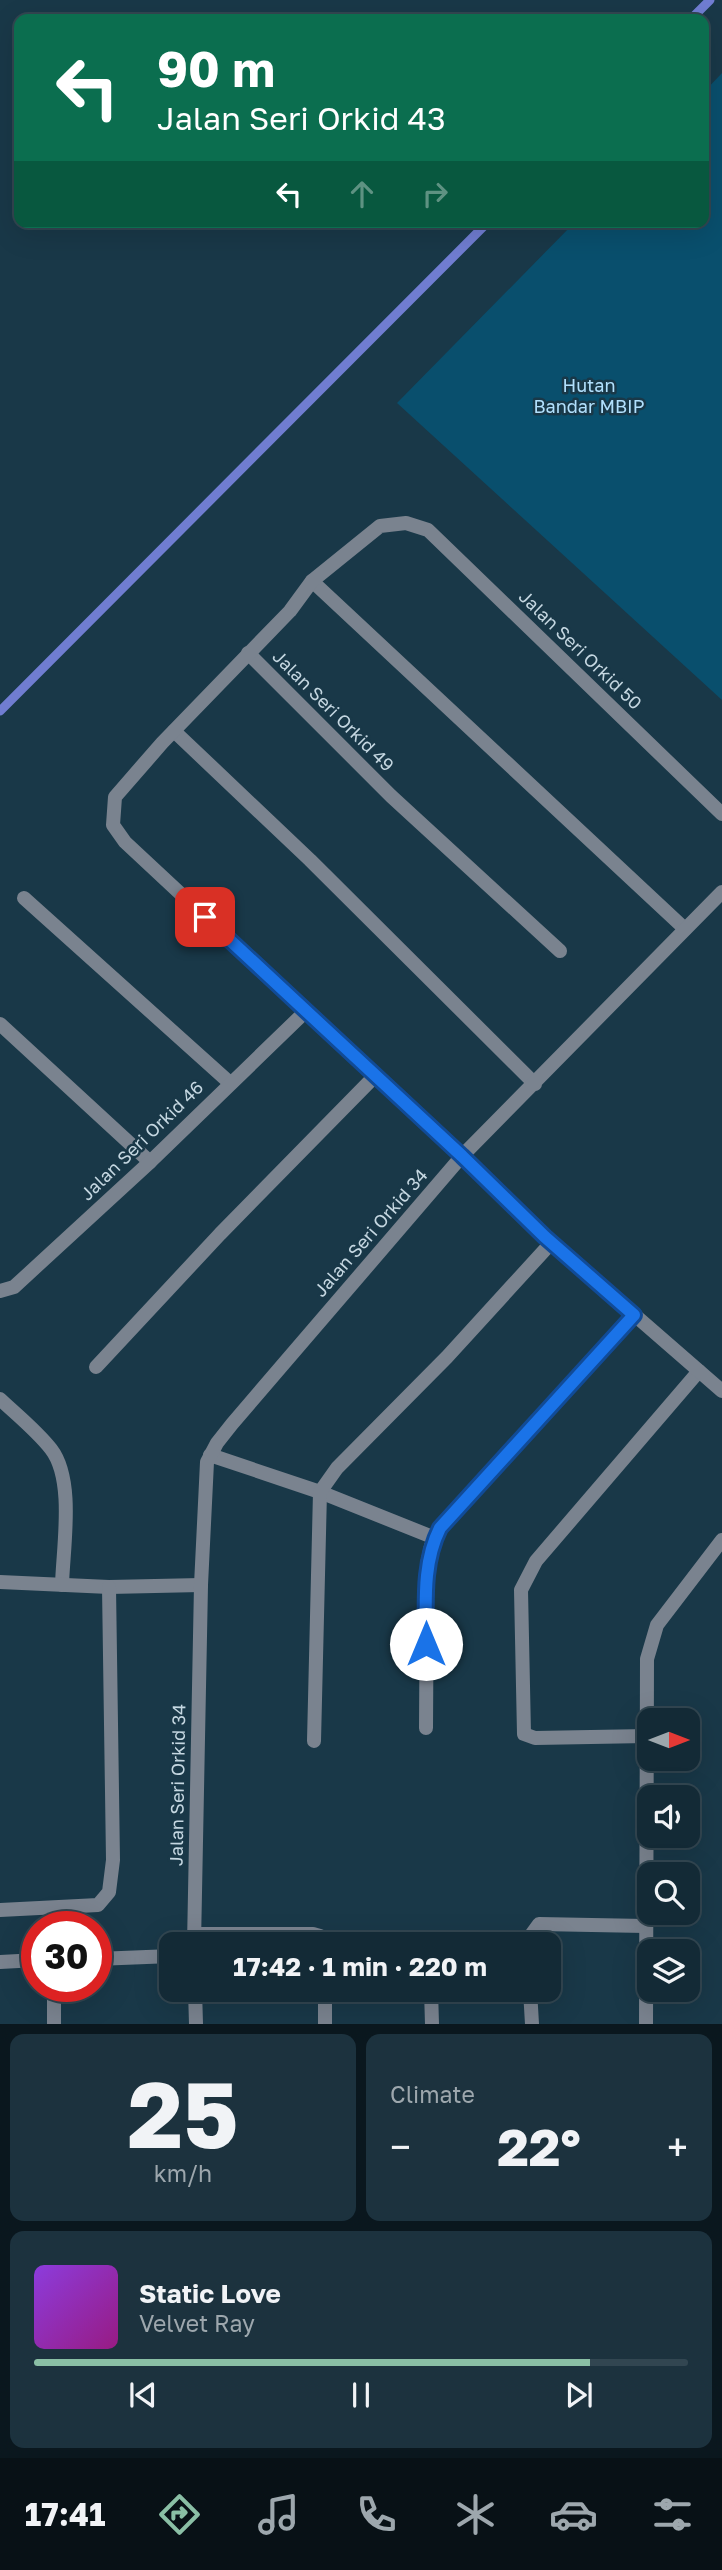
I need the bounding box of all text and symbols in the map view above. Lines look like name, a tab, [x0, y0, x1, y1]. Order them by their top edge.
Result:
text: 90 m	[157, 39, 275, 98]
icon: left	[42, 42, 133, 133]
text: Jalan Seri Orkid 43	[157, 99, 446, 137]
icon: left	[270, 175, 308, 213]
icon: ahead	[343, 175, 381, 213]
icon: right	[416, 175, 454, 213]
park label: Hutan Bandar MBIP	[533, 374, 645, 417]
street label: Jalan Seri Orkid 50	[515, 585, 647, 714]
street label: Jalan Seri Orkid 49	[268, 645, 399, 776]
pin	[175, 887, 235, 947]
icon: arrive	[186, 898, 224, 936]
street label: Jalan Seri Orkid 46	[75, 1076, 207, 1205]
street label: Jalan Seri Orkid 34	[309, 1164, 432, 1301]
position arrow	[389, 1607, 463, 1681]
street label: Jalan Seri Orkid 34	[165, 1704, 189, 1866]
north arrow	[637, 1708, 700, 1771]
map controls	[637, 1708, 700, 2002]
button: sound	[637, 1785, 700, 1848]
button: search	[637, 1862, 700, 1925]
speed limit sign: 30	[21, 1911, 112, 2002]
button: layers	[637, 1939, 700, 2002]
text: 17:42 · 1 min · 220 m	[233, 1951, 487, 1982]
text: 25	[127, 2059, 239, 2168]
text: Climate	[390, 2080, 475, 2108]
text: 22°	[497, 2115, 581, 2177]
text: −	[390, 2124, 411, 2169]
text: +	[667, 2124, 688, 2169]
text: km/h	[154, 2159, 212, 2187]
text: Static Love	[139, 2278, 281, 2309]
text: Velvet Ray	[139, 2309, 255, 2337]
icon: previous	[124, 2376, 162, 2414]
icon: pause	[342, 2376, 380, 2414]
icon: next	[560, 2376, 598, 2414]
icon: directions	[155, 2490, 204, 2539]
icon: music	[254, 2490, 303, 2539]
icon: phone	[352, 2490, 401, 2539]
icon: climate	[451, 2490, 500, 2539]
icon: car	[549, 2490, 598, 2539]
icon: filters	[648, 2490, 697, 2539]
text: 17:41	[25, 2495, 105, 2533]

